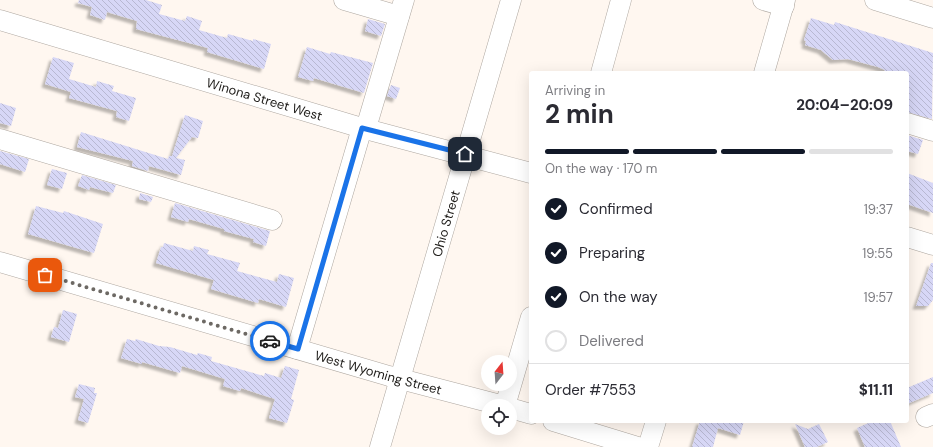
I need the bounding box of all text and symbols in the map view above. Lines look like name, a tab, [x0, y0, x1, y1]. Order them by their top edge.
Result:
street label: Winona Street West	[204, 74, 324, 125]
text: Arriving in	[545, 82, 605, 99]
text: 20:04–20:09	[796, 95, 893, 115]
text: 2 min	[545, 97, 614, 131]
pin	[448, 137, 482, 171]
icon: home	[454, 143, 476, 165]
text: On the way · 170 m	[545, 160, 657, 177]
street label: Ohio Street	[428, 188, 464, 259]
icon: check	[545, 198, 567, 220]
text: Confirmed	[579, 199, 653, 219]
text: 19:37	[864, 201, 893, 218]
icon: check	[545, 242, 567, 264]
text: Preparing	[579, 243, 645, 263]
text: 19:55	[862, 245, 893, 262]
pin	[28, 258, 62, 292]
icon: bag	[34, 264, 56, 286]
icon: check	[545, 286, 567, 308]
text: On the way	[579, 287, 658, 307]
text: 19:57	[864, 289, 893, 306]
courier	[250, 321, 290, 361]
icon: car	[259, 330, 281, 352]
text: Delivered	[579, 331, 644, 351]
street label: West Wyoming Street	[313, 347, 443, 398]
north arrow	[481, 355, 517, 391]
map controls	[481, 355, 517, 435]
text: Order #7553	[545, 380, 636, 400]
text: $11.11	[859, 380, 893, 400]
button: locate	[481, 399, 517, 435]

